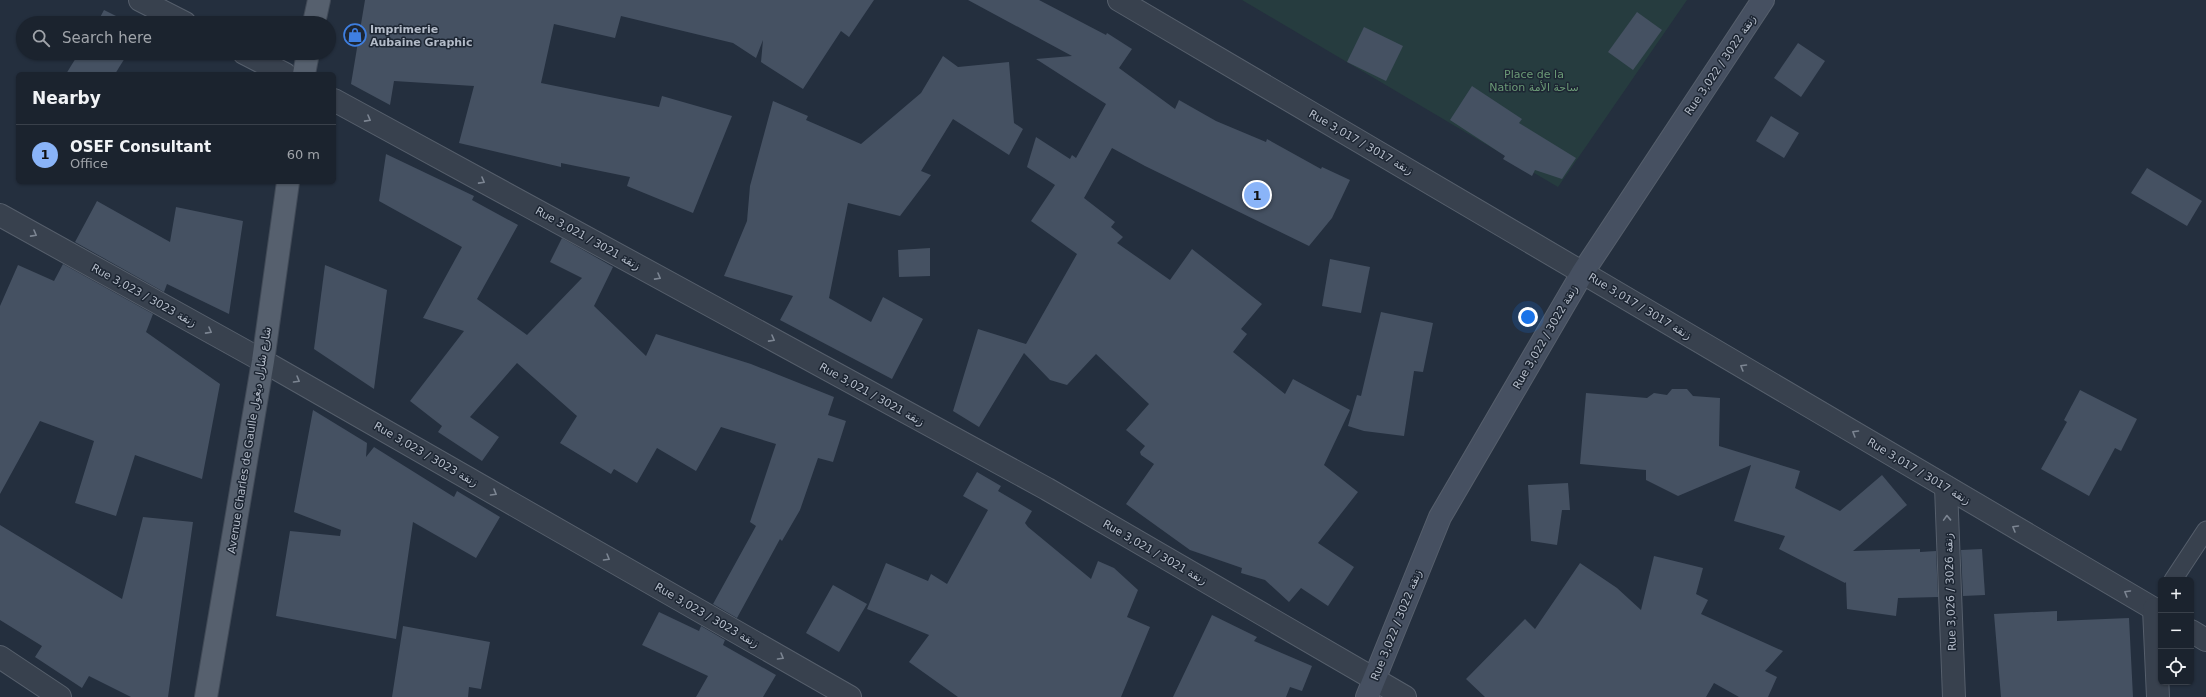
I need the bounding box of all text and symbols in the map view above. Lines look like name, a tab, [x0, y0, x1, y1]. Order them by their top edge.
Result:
street label: Rue 3,022 / زنقة 3022	[1682, 13, 1759, 118]
search box	[16, 16, 336, 60]
shop icon: Imprimerie Aubaine Graphic	[342, 22, 368, 48]
place label: Imprimerie Aubaine Graphic	[370, 23, 472, 49]
icon: search	[30, 27, 52, 49]
text: Search here	[62, 29, 152, 47]
park label: Place de la Nation ساحة الأمة	[1489, 68, 1579, 94]
text: Nearby	[32, 88, 101, 108]
street label: Rue 3,017 / زنقة 3017	[1306, 107, 1415, 178]
one-way arrow	[364, 114, 371, 121]
text: OSEF Consultant	[70, 138, 211, 156]
text: 1	[40, 147, 50, 162]
text: 60 m	[287, 147, 320, 162]
text: Office	[70, 156, 108, 171]
one-way arrow	[478, 176, 486, 183]
pin: 1	[1244, 180, 1270, 210]
street label: Rue 3,021 / زنقة 3021	[533, 204, 642, 273]
one-way arrow	[30, 229, 37, 236]
street label: Rue 3,023 / زنقة 3023	[89, 261, 198, 330]
street label: Rue 3,017 / زنقة 3017	[1586, 270, 1694, 342]
one-way arrow	[654, 272, 661, 279]
street label: Rue 3,022 / زنقة 3022	[1510, 283, 1581, 392]
your location	[1518, 307, 1538, 327]
one-way arrow	[205, 326, 212, 333]
street label: Avenue Charles de Gaulle شارع شارل ديغول	[225, 326, 274, 554]
one-way arrow	[768, 334, 775, 341]
street label: Rue 3,021 / زنقة 3021	[817, 360, 926, 429]
one-way arrow	[1740, 364, 1747, 372]
one-way arrow	[293, 375, 300, 382]
street label: Rue 3,023 / زنقة 3023	[371, 419, 480, 490]
one-way arrow	[1852, 431, 1859, 438]
street label: Rue 3,017 / زنقة 3017	[1865, 435, 1973, 507]
one-way arrow	[490, 489, 498, 496]
one-way arrow	[1943, 515, 1951, 521]
street label: Rue 3,021 / زنقة 3021	[1100, 517, 1209, 588]
one-way arrow	[2012, 525, 2019, 532]
street label: Rue 3,026 / زنقة 3026	[1942, 533, 1959, 651]
one-way arrow	[603, 553, 610, 561]
street label: Rue 3,022 / زنقة 3022	[1368, 568, 1425, 682]
map controls	[2158, 577, 2194, 685]
button: +	[2158, 577, 2194, 613]
street label: Rue 3,023 / زنقة 3023	[652, 580, 761, 651]
one-way arrow	[2124, 591, 2131, 598]
button: −	[2158, 613, 2194, 649]
button: locate	[2158, 649, 2194, 685]
one-way arrow	[777, 653, 784, 660]

